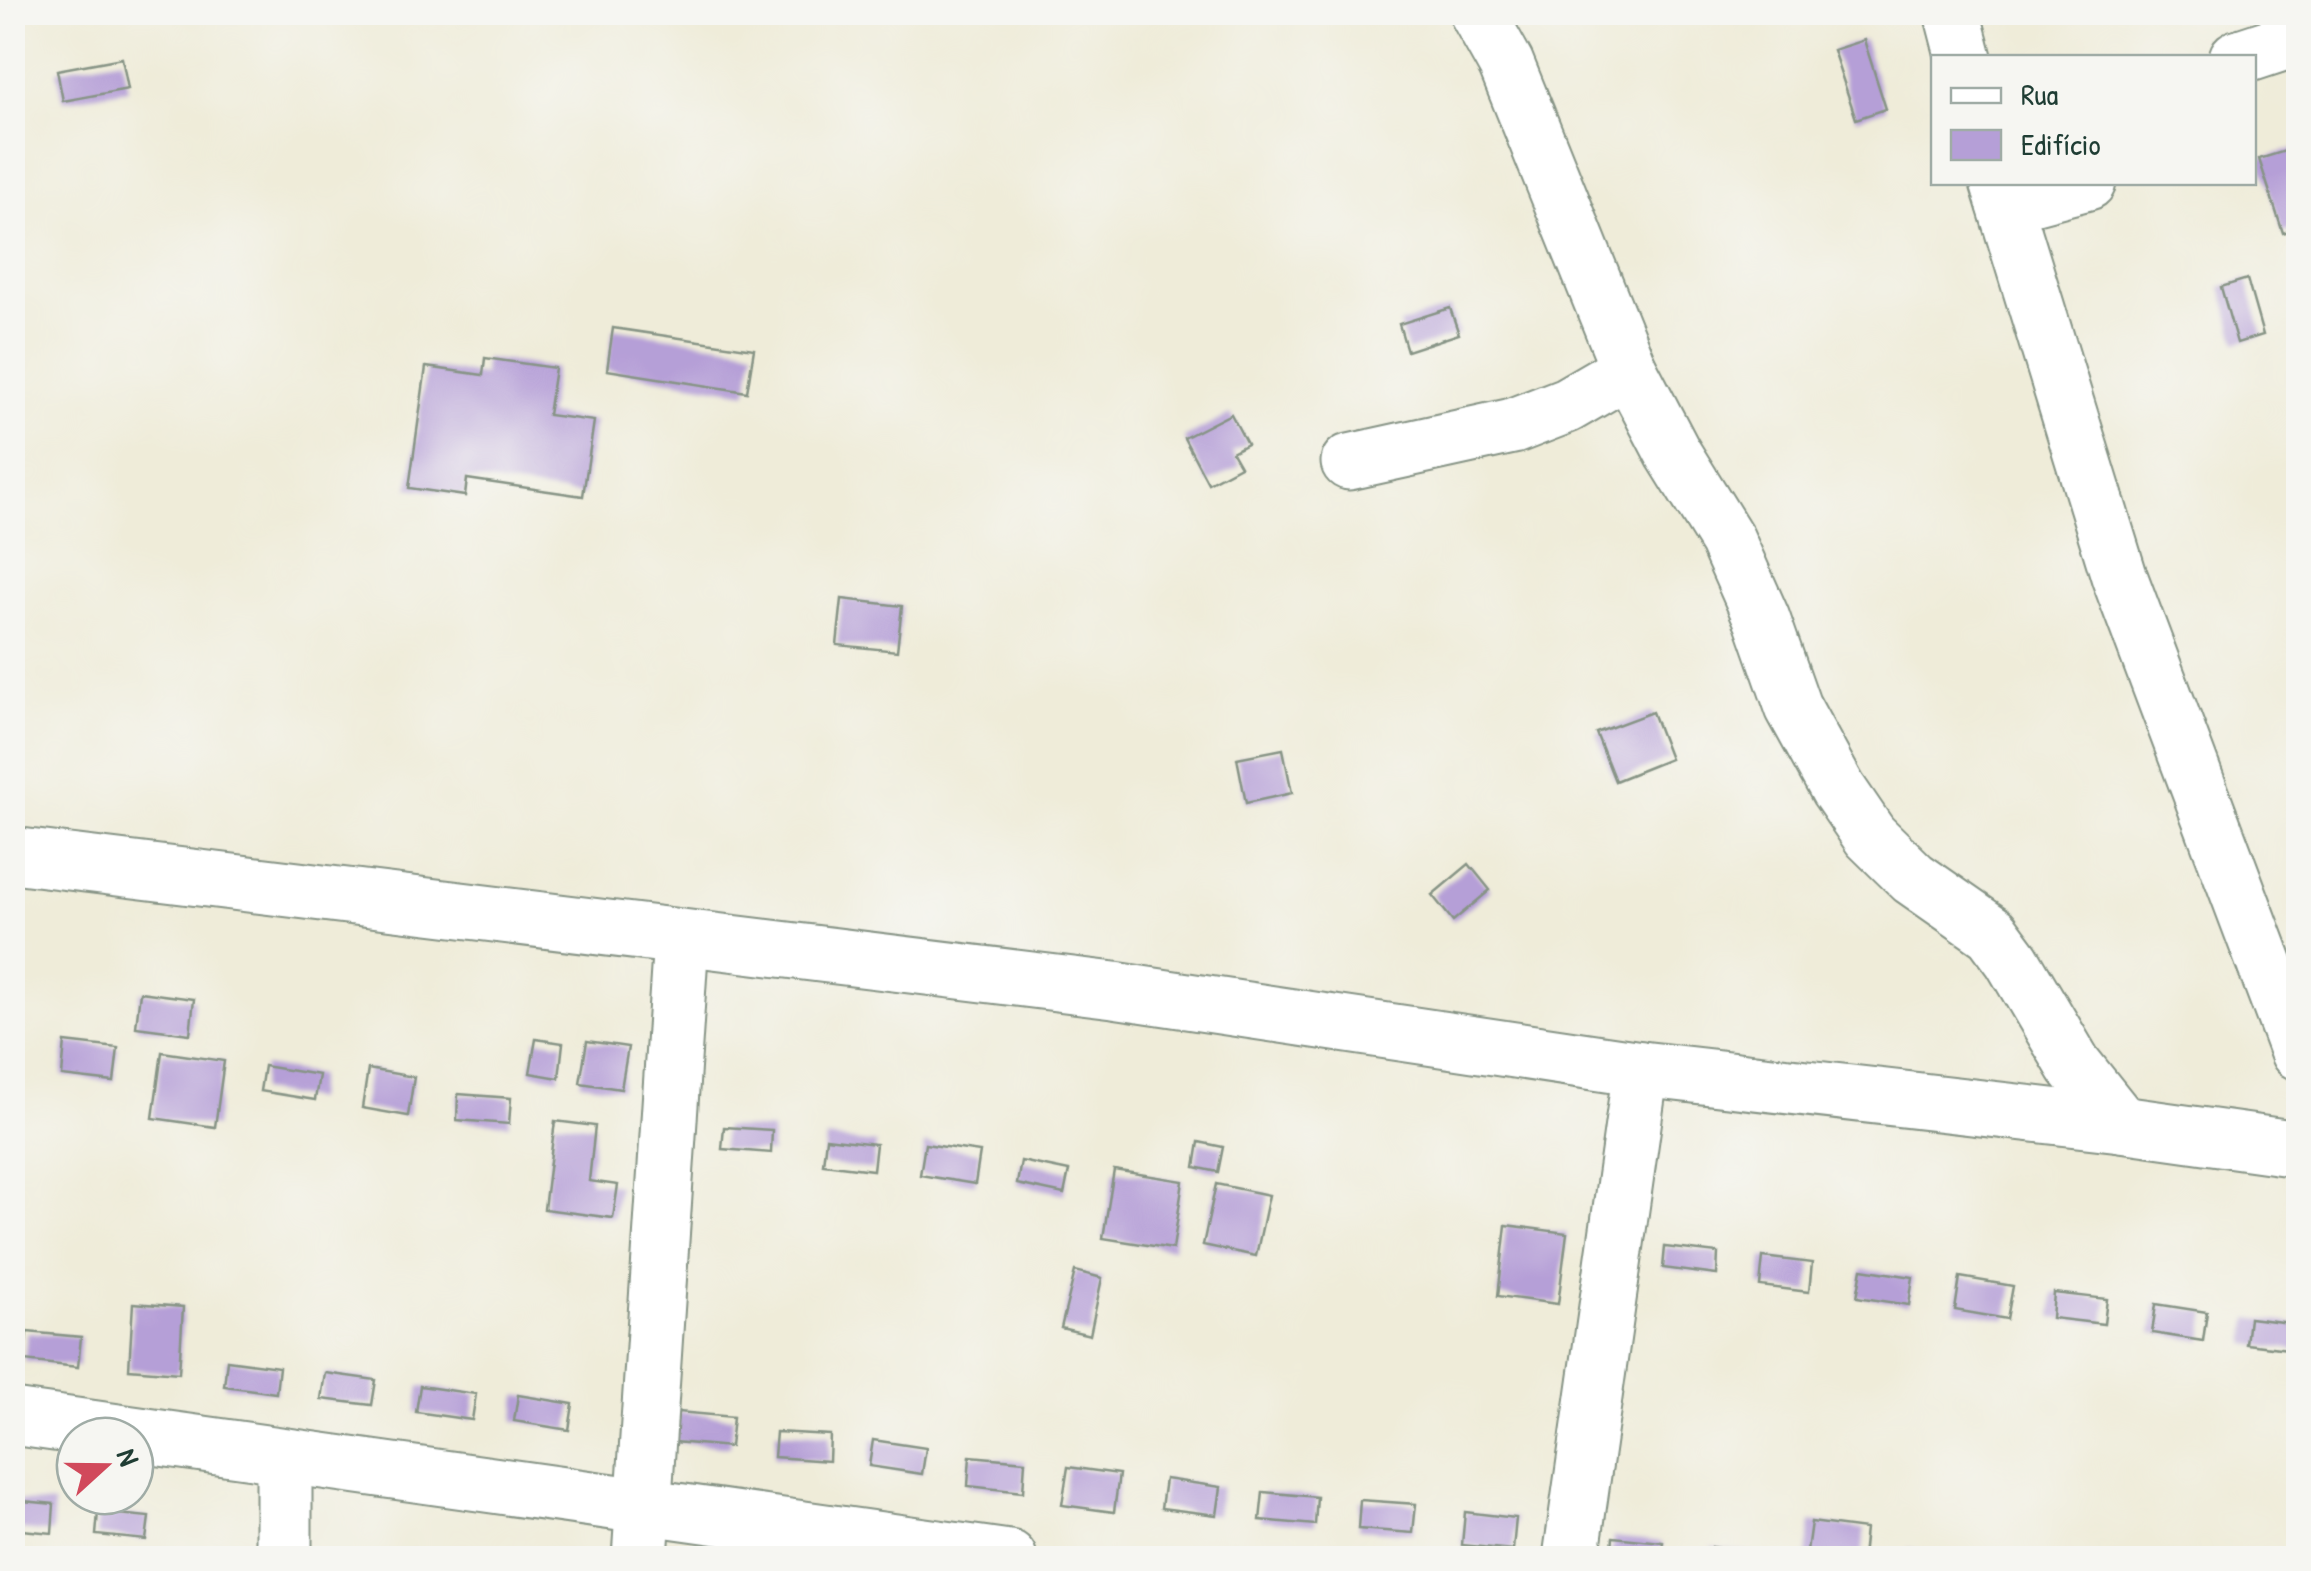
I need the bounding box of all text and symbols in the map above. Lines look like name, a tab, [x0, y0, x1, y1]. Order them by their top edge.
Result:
legend	[1931, 55, 2256, 185]
text: Rua	[2021, 74, 2059, 114]
text: Edifício	[2021, 124, 2101, 164]
north arrow	[55, 1416, 155, 1516]
text: N	[108, 1443, 149, 1471]

